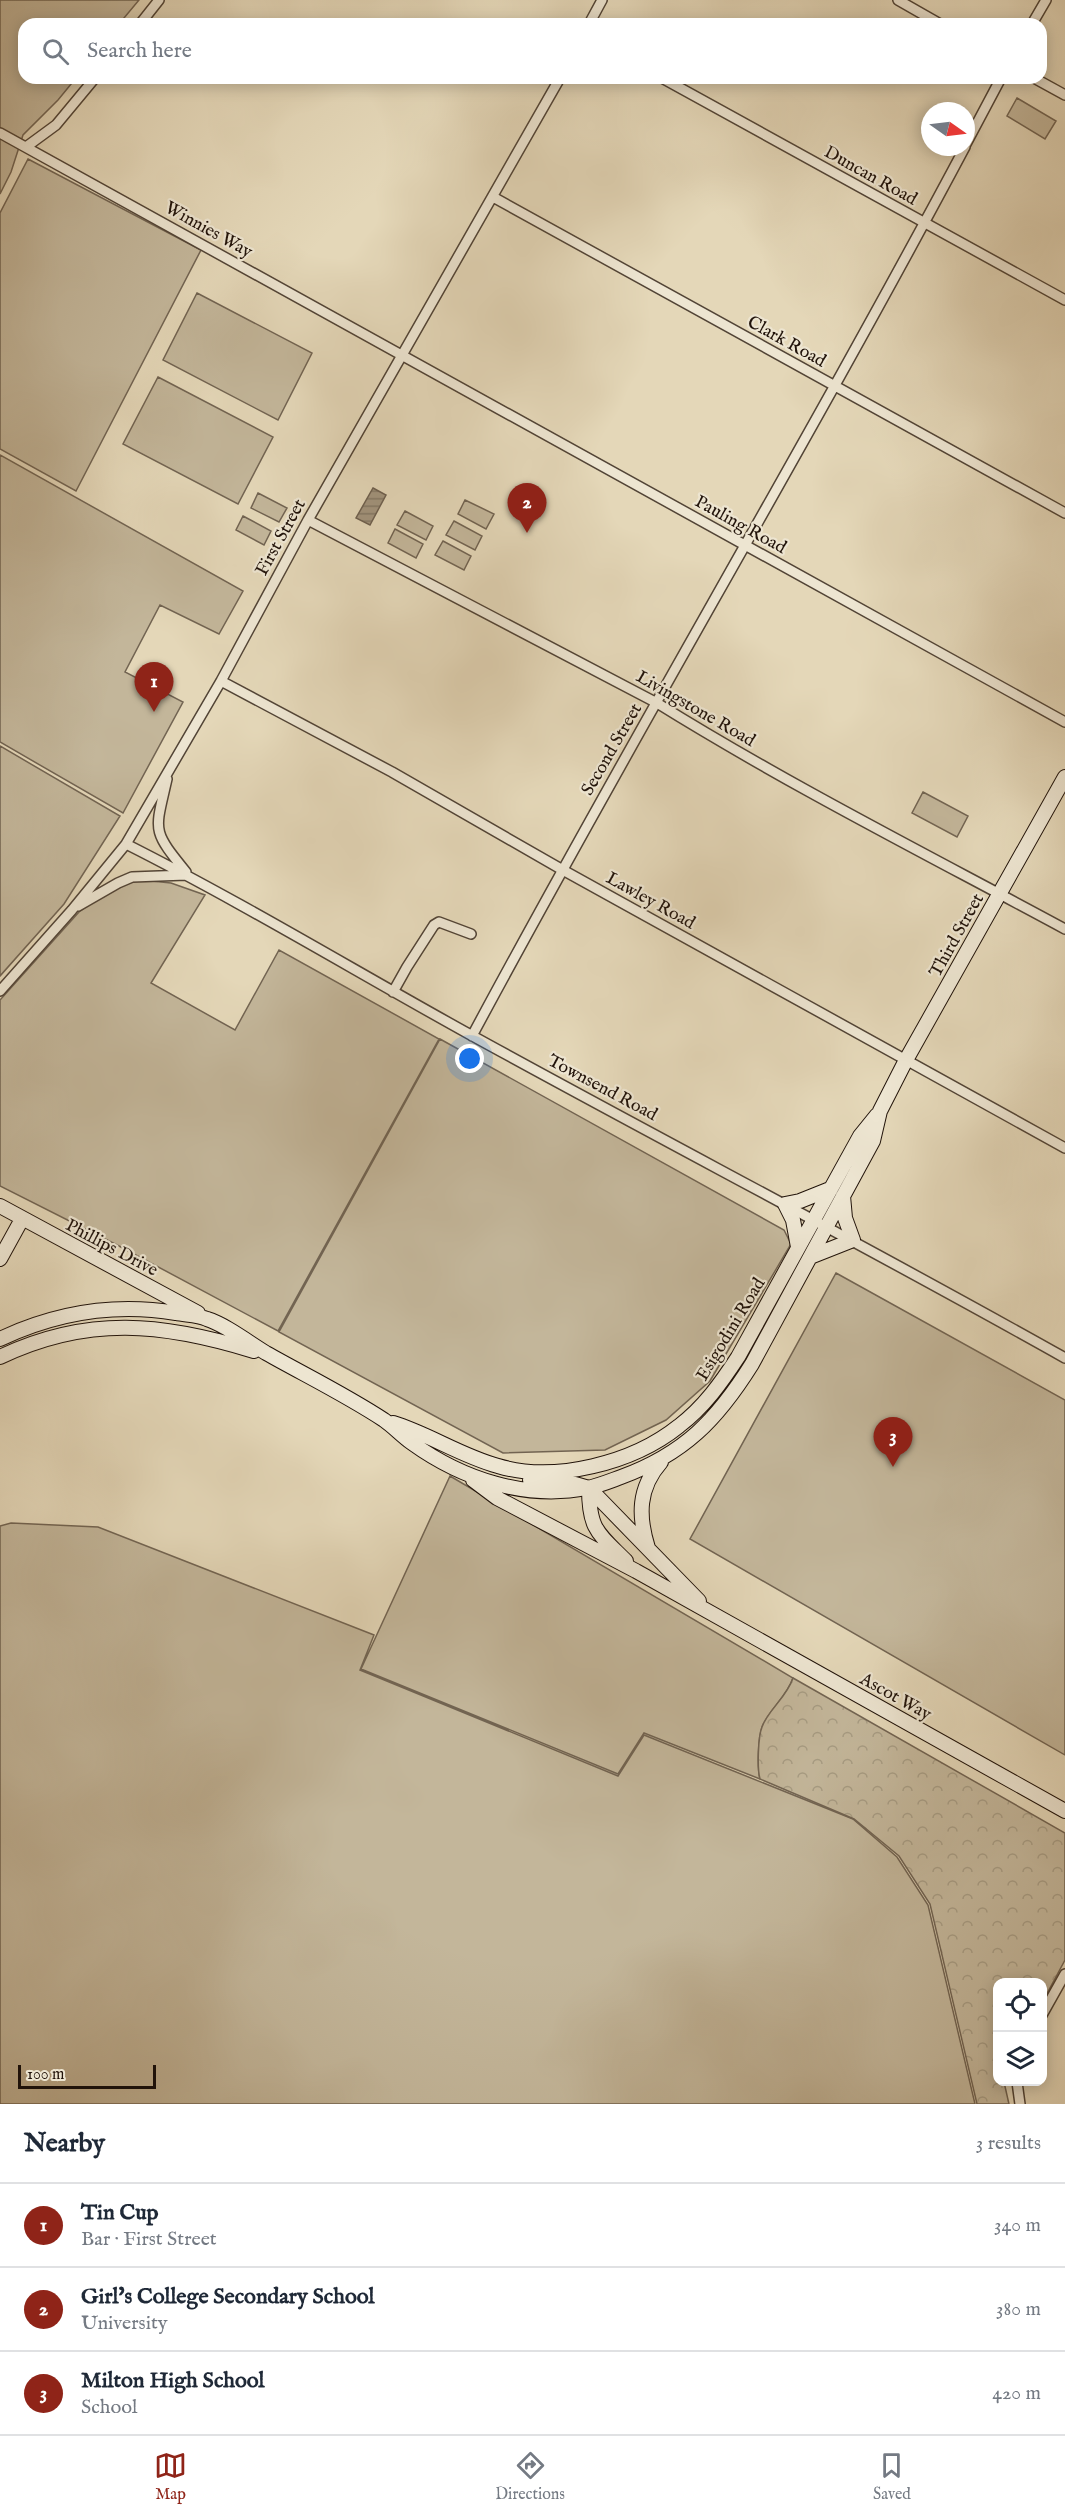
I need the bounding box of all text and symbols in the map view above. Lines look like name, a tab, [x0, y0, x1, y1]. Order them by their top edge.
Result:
search box	[18, 18, 1047, 84]
icon: search	[39, 35, 72, 68]
text: Search here	[87, 37, 192, 65]
north arrow	[921, 102, 975, 156]
street label: Duncan Road	[820, 141, 921, 212]
street label: Winnies Way	[160, 197, 256, 264]
street label: Clark Road	[743, 311, 830, 373]
pin: 2	[508, 484, 546, 533]
street label: Pauling Road	[690, 491, 790, 560]
street label: First Street	[251, 495, 312, 580]
pin: 1	[134, 662, 174, 712]
street label: Livingstone Road	[631, 666, 759, 753]
street label: Second Street	[577, 700, 648, 800]
street label: Lawley Road	[602, 867, 699, 935]
street label: Third Street	[925, 890, 990, 982]
your location	[455, 1044, 484, 1073]
street label: Townsend Road	[544, 1050, 661, 1127]
street label: Phillips Drive	[61, 1214, 161, 1282]
street label: Esigodini Road	[691, 1274, 771, 1386]
pin: 3	[874, 1418, 912, 1467]
street label: Ascot Way	[854, 1668, 935, 1726]
map controls	[993, 1978, 1047, 2086]
button: locate	[993, 1978, 1047, 2032]
button: layers	[993, 2032, 1047, 2086]
scale bar	[18, 2062, 156, 2090]
text: 100 m	[27, 2065, 64, 2085]
text: Nearby	[24, 2127, 105, 2160]
text: 3 results	[976, 2131, 1041, 2156]
text: Tin Cup	[81, 2199, 158, 2227]
text: 1	[40, 2213, 47, 2238]
text: 340 m	[994, 2213, 1041, 2238]
text: Bar · First Street	[81, 2227, 217, 2252]
text: Girl's College Secondary School	[81, 2283, 375, 2311]
text: 2	[39, 2297, 48, 2322]
text: 380 m	[996, 2297, 1041, 2322]
text: University	[81, 2311, 168, 2336]
text: Milton High School	[81, 2367, 265, 2395]
text: 3	[40, 2381, 47, 2406]
text: 420 m	[992, 2381, 1041, 2406]
text: School	[81, 2395, 137, 2420]
tab: Map	[154, 2449, 187, 2505]
tab: Directions	[495, 2449, 565, 2505]
tab: Saved	[873, 2449, 911, 2505]

